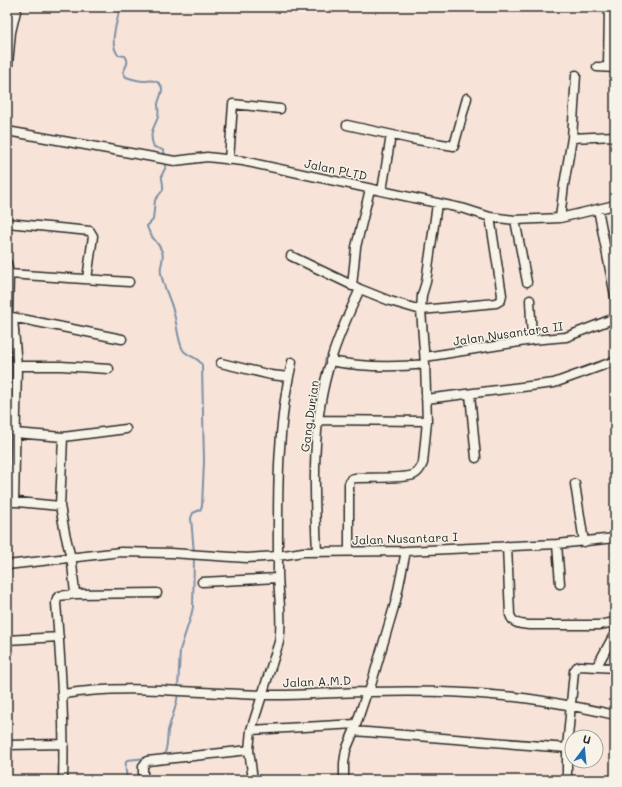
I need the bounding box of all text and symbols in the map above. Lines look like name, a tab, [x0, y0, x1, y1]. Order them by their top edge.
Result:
street label: Jalan PLTD	[303, 155, 369, 183]
street label: Jalan Nusantara II	[452, 317, 564, 349]
street label: Gang Durian	[296, 379, 322, 453]
street label: Jalan Nusantara I	[352, 528, 458, 548]
street label: Jalan A.M.D	[283, 672, 351, 690]
north arrow	[564, 729, 604, 769]
text: U	[581, 731, 593, 747]

